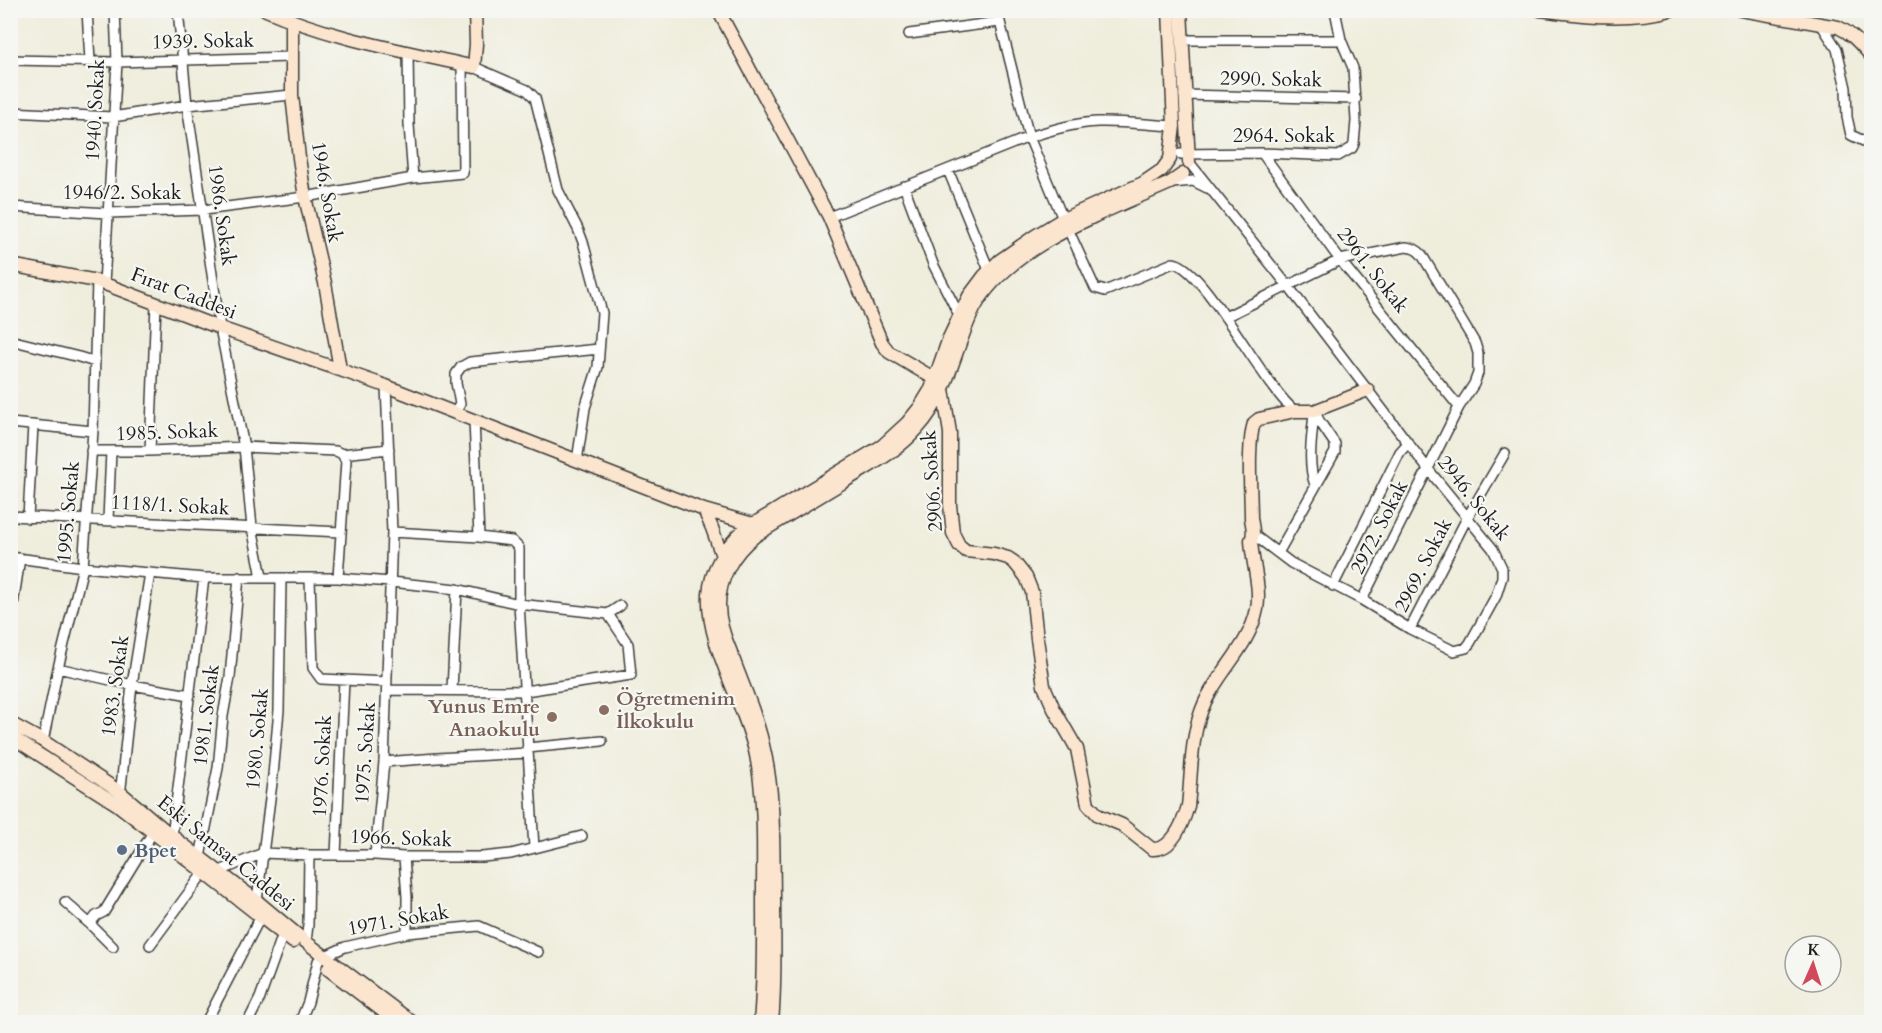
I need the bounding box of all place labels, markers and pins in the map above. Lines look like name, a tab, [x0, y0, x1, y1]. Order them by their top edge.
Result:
place label: Öğretmenim İlkokulu	[616, 685, 736, 735]
place label: Yunus Emre Anaokulu	[428, 693, 540, 743]
marker: Öğretmenim İlkokulu	[597, 703, 611, 717]
marker: Yunus Emre Anaokulu	[545, 710, 559, 724]
place label: Bpet	[134, 837, 176, 864]
marker: Bpet	[115, 843, 129, 857]

